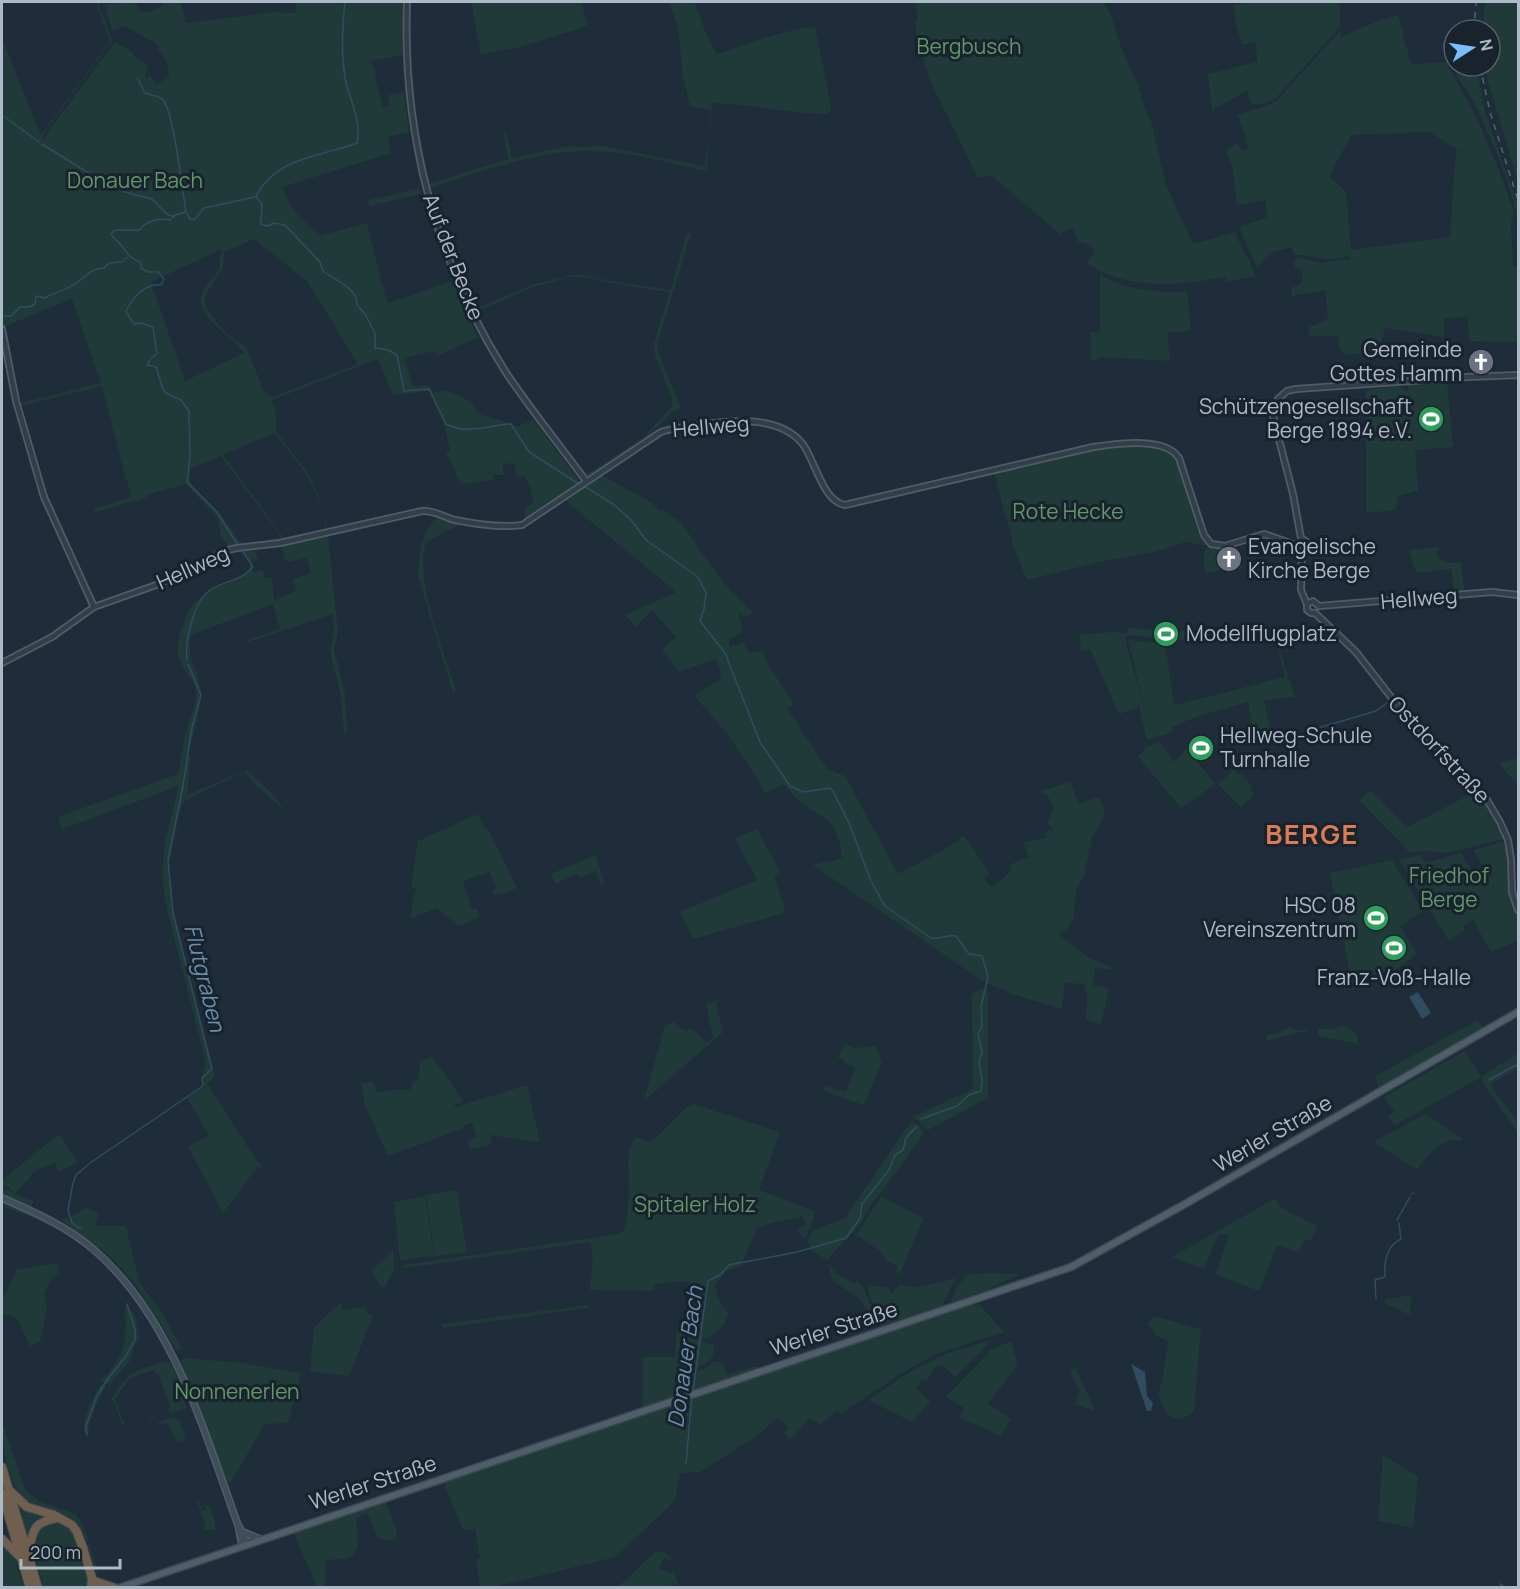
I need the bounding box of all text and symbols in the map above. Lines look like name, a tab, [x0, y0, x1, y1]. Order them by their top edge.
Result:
north arrow	[1442, 18, 1502, 78]
park label: Bergbusch	[917, 32, 1021, 60]
text: N	[1475, 37, 1499, 53]
park label: Donauer Bach	[67, 166, 203, 194]
street label: Auf der Becke	[417, 189, 491, 324]
place label: Gemeinde Gottes Hamm	[1330, 335, 1462, 387]
church icon: Gemeinde Gottes Hamm	[1466, 347, 1496, 377]
place label: Schützengesellschaft Berge 1894 e.V.	[1199, 392, 1412, 444]
sports icon: Schützengesellschaft Berge 1894 e.V.	[1416, 404, 1446, 434]
street label: Hellweg	[671, 409, 750, 443]
park label: Rote Hecke	[1013, 497, 1123, 525]
place label: Evangelische Kirche Berge	[1248, 532, 1376, 584]
street label: Hellweg	[152, 539, 233, 596]
church icon: Evangelische Kirche Berge	[1214, 544, 1244, 574]
street label: Hellweg	[1379, 581, 1458, 615]
sports icon: Modellflugplatz	[1151, 619, 1181, 649]
place label: Modellflugplatz	[1186, 619, 1337, 647]
street label: Ostdorfstraße	[1383, 690, 1497, 809]
place label: Hellweg-Schule Turnhalle	[1220, 721, 1372, 773]
sports icon: Hellweg-Schule Turnhalle	[1186, 733, 1216, 763]
district label: BERGE	[1265, 815, 1359, 852]
park label: Friedhof Berge	[1409, 861, 1490, 913]
place label: HSC 08 Vereinszentrum	[1203, 891, 1356, 943]
sports icon: HSC 08 Vereinszentrum	[1361, 903, 1391, 933]
water label: Flutgraben	[177, 921, 233, 1036]
sports icon: Franz-Voß-Halle	[1379, 933, 1409, 963]
place label: Franz-Voß-Halle	[1317, 963, 1471, 991]
street label: Werler Straße	[1208, 1088, 1337, 1178]
park label: Spitaler Holz	[634, 1190, 756, 1218]
water label: Donauer Bach	[660, 1284, 710, 1430]
street label: Werler Straße	[766, 1294, 901, 1362]
park label: Nonnenerlen	[174, 1377, 300, 1405]
street label: Werler Straße	[305, 1448, 440, 1516]
scale bar	[21, 1532, 120, 1570]
text: 200 m	[30, 1540, 81, 1564]

